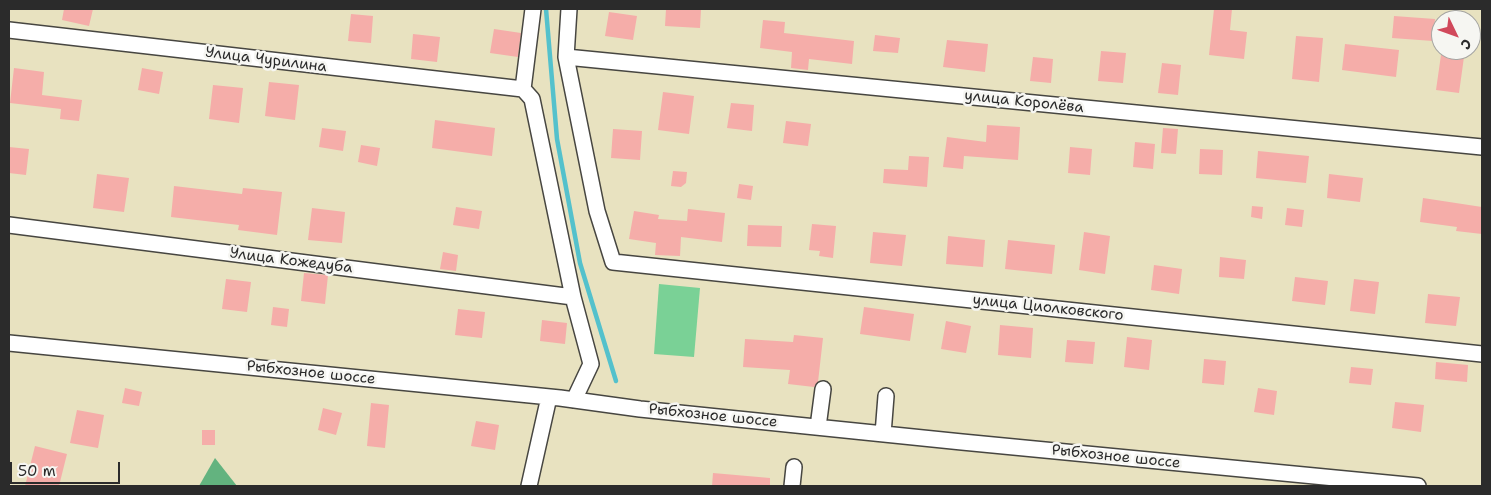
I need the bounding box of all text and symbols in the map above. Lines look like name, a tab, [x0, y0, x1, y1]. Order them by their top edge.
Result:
north arrow	[1431, 10, 1481, 60]
text: С	[1457, 35, 1476, 54]
street label: Улица Чурилина	[204, 44, 328, 76]
street label: улица Королёва	[963, 87, 1085, 117]
street label: Улица Кожедуба	[229, 245, 353, 277]
street label: улица Циолковского	[972, 291, 1124, 325]
street label: Рыбхозное шоссе	[246, 357, 376, 389]
street label: Рыбхозное шоссе	[648, 400, 778, 432]
street label: Рыбхозное шоссе	[1051, 441, 1181, 473]
scale bar	[12, 452, 122, 484]
text: 50 m	[18, 461, 56, 481]

